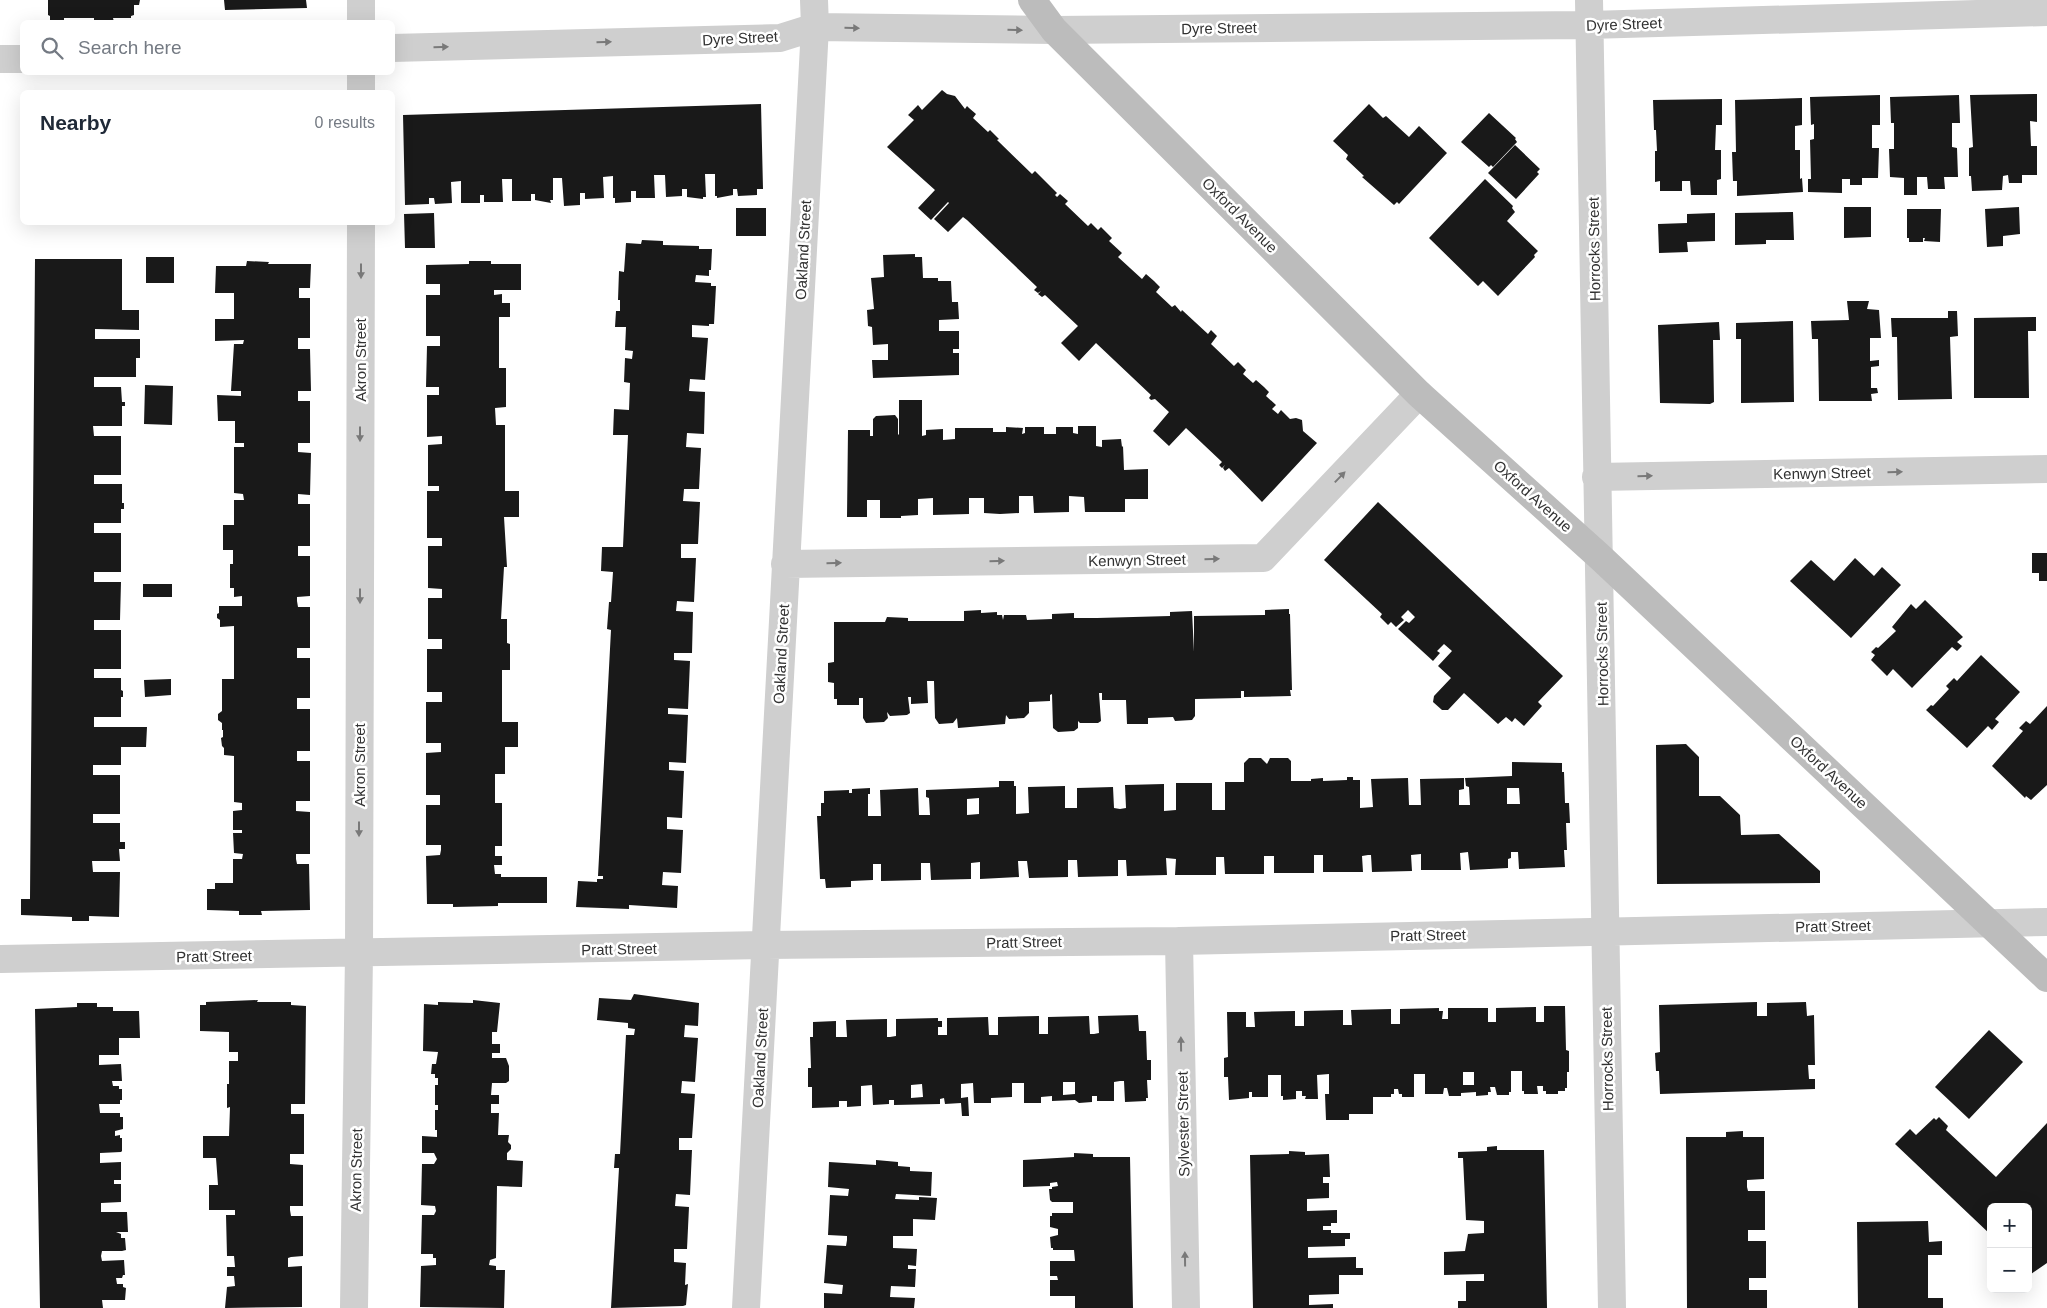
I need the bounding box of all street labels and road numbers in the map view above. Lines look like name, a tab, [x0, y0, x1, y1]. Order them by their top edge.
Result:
street label: Dyre Street	[1586, 14, 1663, 34]
street label: Dyre Street	[1181, 19, 1258, 37]
street label: Dyre Street	[702, 27, 779, 48]
street label: Oxford Avenue	[1199, 174, 1281, 256]
street label: Horrocks Street	[1585, 196, 1603, 301]
street label: Oakland Street	[792, 199, 814, 300]
street label: Akron Street	[352, 317, 369, 402]
street label: Oxford Avenue	[1491, 457, 1575, 535]
street label: Kenwyn Street	[1773, 464, 1872, 482]
street label: Kenwyn Street	[1088, 551, 1187, 569]
street label: Horrocks Street	[1593, 601, 1611, 706]
street label: Oakland Street	[770, 603, 792, 704]
street label: Akron Street	[351, 722, 368, 807]
street label: Oxford Avenue	[1787, 732, 1871, 812]
street label: Pratt Street	[1795, 917, 1872, 935]
street label: Pratt Street	[1390, 926, 1467, 944]
street label: Pratt Street	[986, 933, 1063, 951]
street label: Pratt Street	[581, 940, 658, 958]
street label: Pratt Street	[176, 947, 253, 965]
street label: Horrocks Street	[1598, 1006, 1616, 1111]
street label: Oakland Street	[749, 1007, 771, 1108]
street label: Sylvester Street	[1174, 1070, 1192, 1177]
street label: Akron Street	[347, 1127, 365, 1212]

